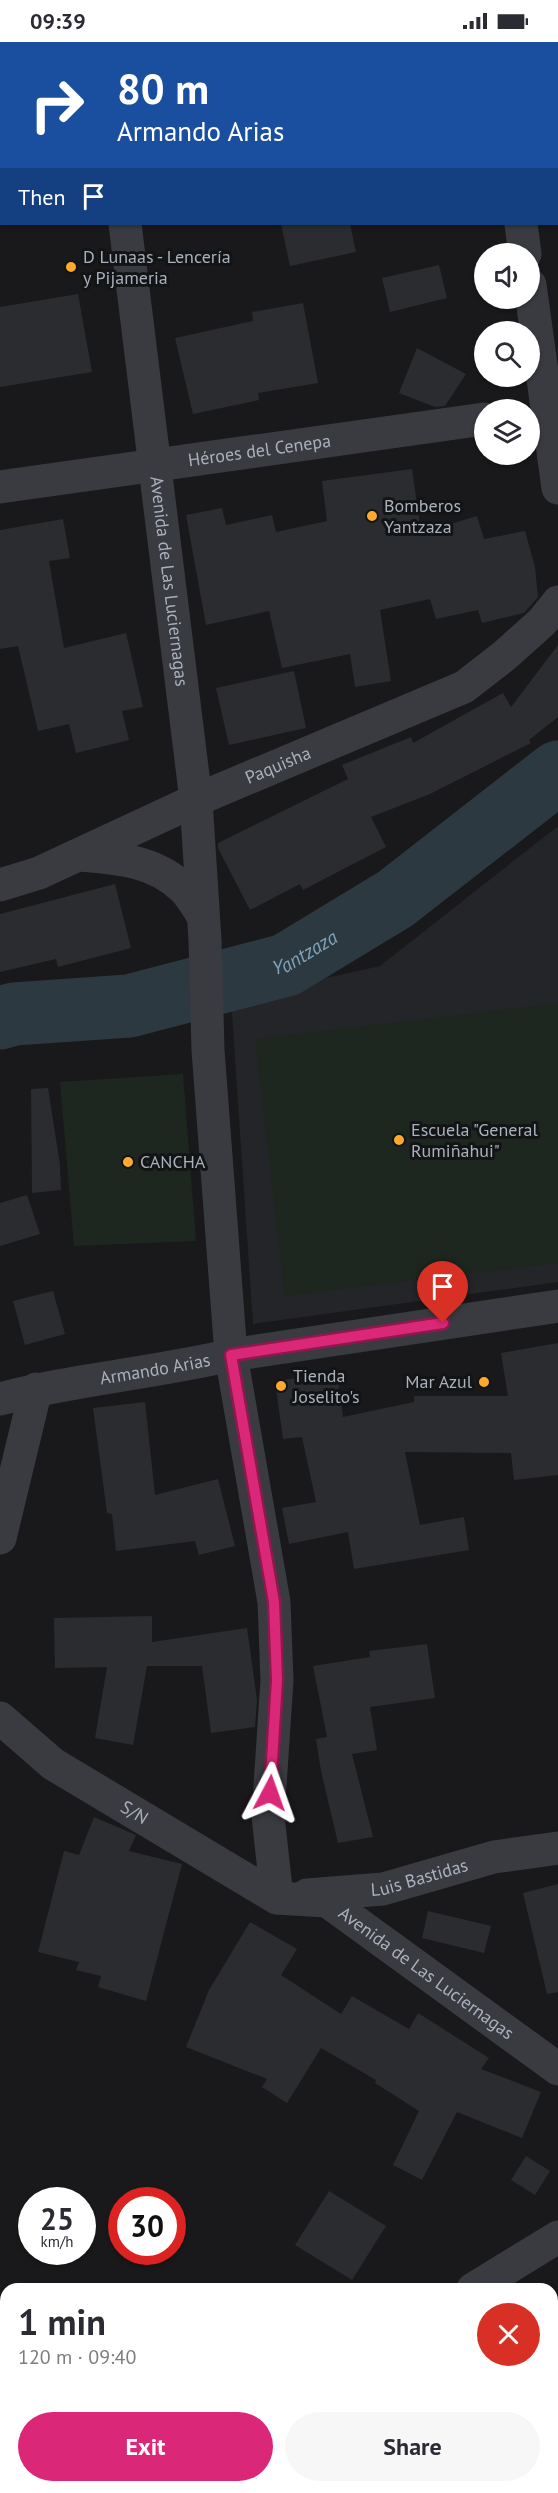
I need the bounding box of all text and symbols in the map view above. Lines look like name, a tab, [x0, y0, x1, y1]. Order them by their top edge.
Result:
text: 09:39	[30, 7, 86, 35]
text: 80 m	[117, 61, 209, 116]
icon: right	[18, 66, 96, 144]
text: Armando Arias	[117, 114, 284, 148]
icon: arrive	[77, 180, 110, 213]
text: Then	[18, 183, 65, 211]
map controls	[474, 243, 540, 465]
button: sound	[474, 243, 540, 309]
place label: D Lunaas - Lencería y Pijameria	[83, 245, 231, 289]
marker: D Lunaas - Lencería y Pijameria	[64, 260, 78, 274]
button: search	[474, 321, 540, 387]
button: layers	[474, 399, 540, 465]
street label: Héroes del Cenepa	[186, 429, 332, 471]
street label: Avenida de Las Luciernagas	[145, 475, 194, 688]
place label: Bomberos Yantzaza	[384, 494, 461, 538]
marker: Bomberos Yantzaza	[365, 509, 379, 523]
street label: Paquisha	[242, 741, 314, 789]
water label: Yantzaza	[269, 924, 342, 981]
place label: Escuela "General Rumiñahui"	[411, 1118, 538, 1162]
marker: Escuela "General Rumiñahui"	[392, 1133, 406, 1147]
place label: CANCHA	[140, 1150, 206, 1173]
marker: CANCHA	[121, 1155, 135, 1169]
pin	[417, 1261, 468, 1323]
icon: arrive	[426, 1270, 459, 1303]
street label: Armando Arias	[98, 1348, 212, 1390]
place label: Tienda Joselito's	[292, 1364, 360, 1408]
place label: Mar Azul	[405, 1370, 473, 1393]
marker: Mar Azul	[477, 1375, 491, 1389]
marker: Tienda Joselito's	[274, 1379, 288, 1393]
position arrow	[238, 1761, 302, 1825]
street label: S/N	[117, 1795, 153, 1829]
street label: Luis Bastidas	[370, 1853, 470, 1901]
street label: Avenida de Las Luciernagas	[334, 1901, 519, 2044]
speed limit sign: 30	[108, 2187, 186, 2265]
text: 25	[40, 2199, 74, 2238]
text: km/h	[41, 2232, 73, 2251]
text: 1 min	[18, 2298, 106, 2345]
button: close	[477, 2303, 540, 2366]
text: 120 m · 09:40	[18, 2344, 136, 2370]
button: Exit	[18, 2412, 273, 2481]
button: Share	[285, 2412, 540, 2481]

